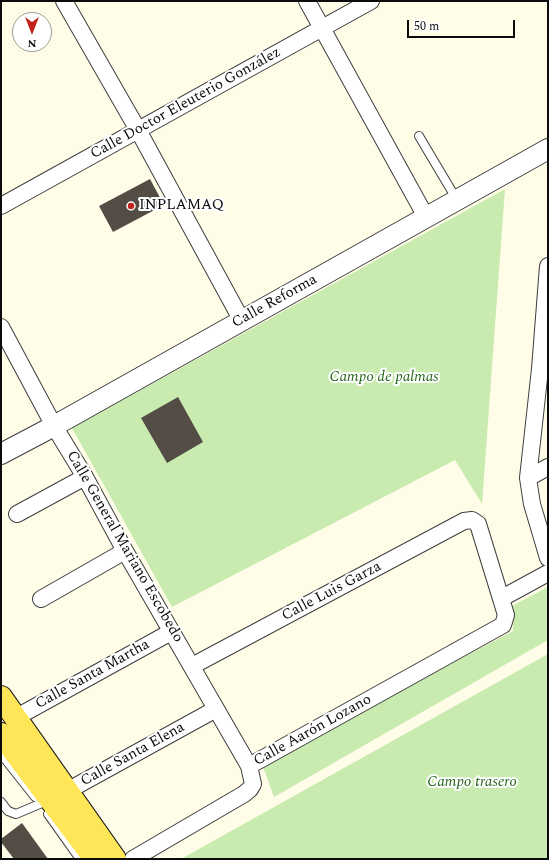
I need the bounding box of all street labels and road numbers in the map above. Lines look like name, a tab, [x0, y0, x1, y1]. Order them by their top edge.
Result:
street label: Calle Doctor Eleuterio González	[88, 44, 284, 164]
street label: Calle Reforma	[229, 271, 321, 333]
street label: Calle General Mariano Escobedo	[62, 448, 186, 646]
street label: Calle Luis Garza	[279, 558, 385, 626]
street label: Calle Santa Martha	[33, 636, 153, 714]
street label: Calle Aarón Lozano	[251, 691, 375, 771]
street label: Calle Santa Elena	[78, 719, 188, 791]

